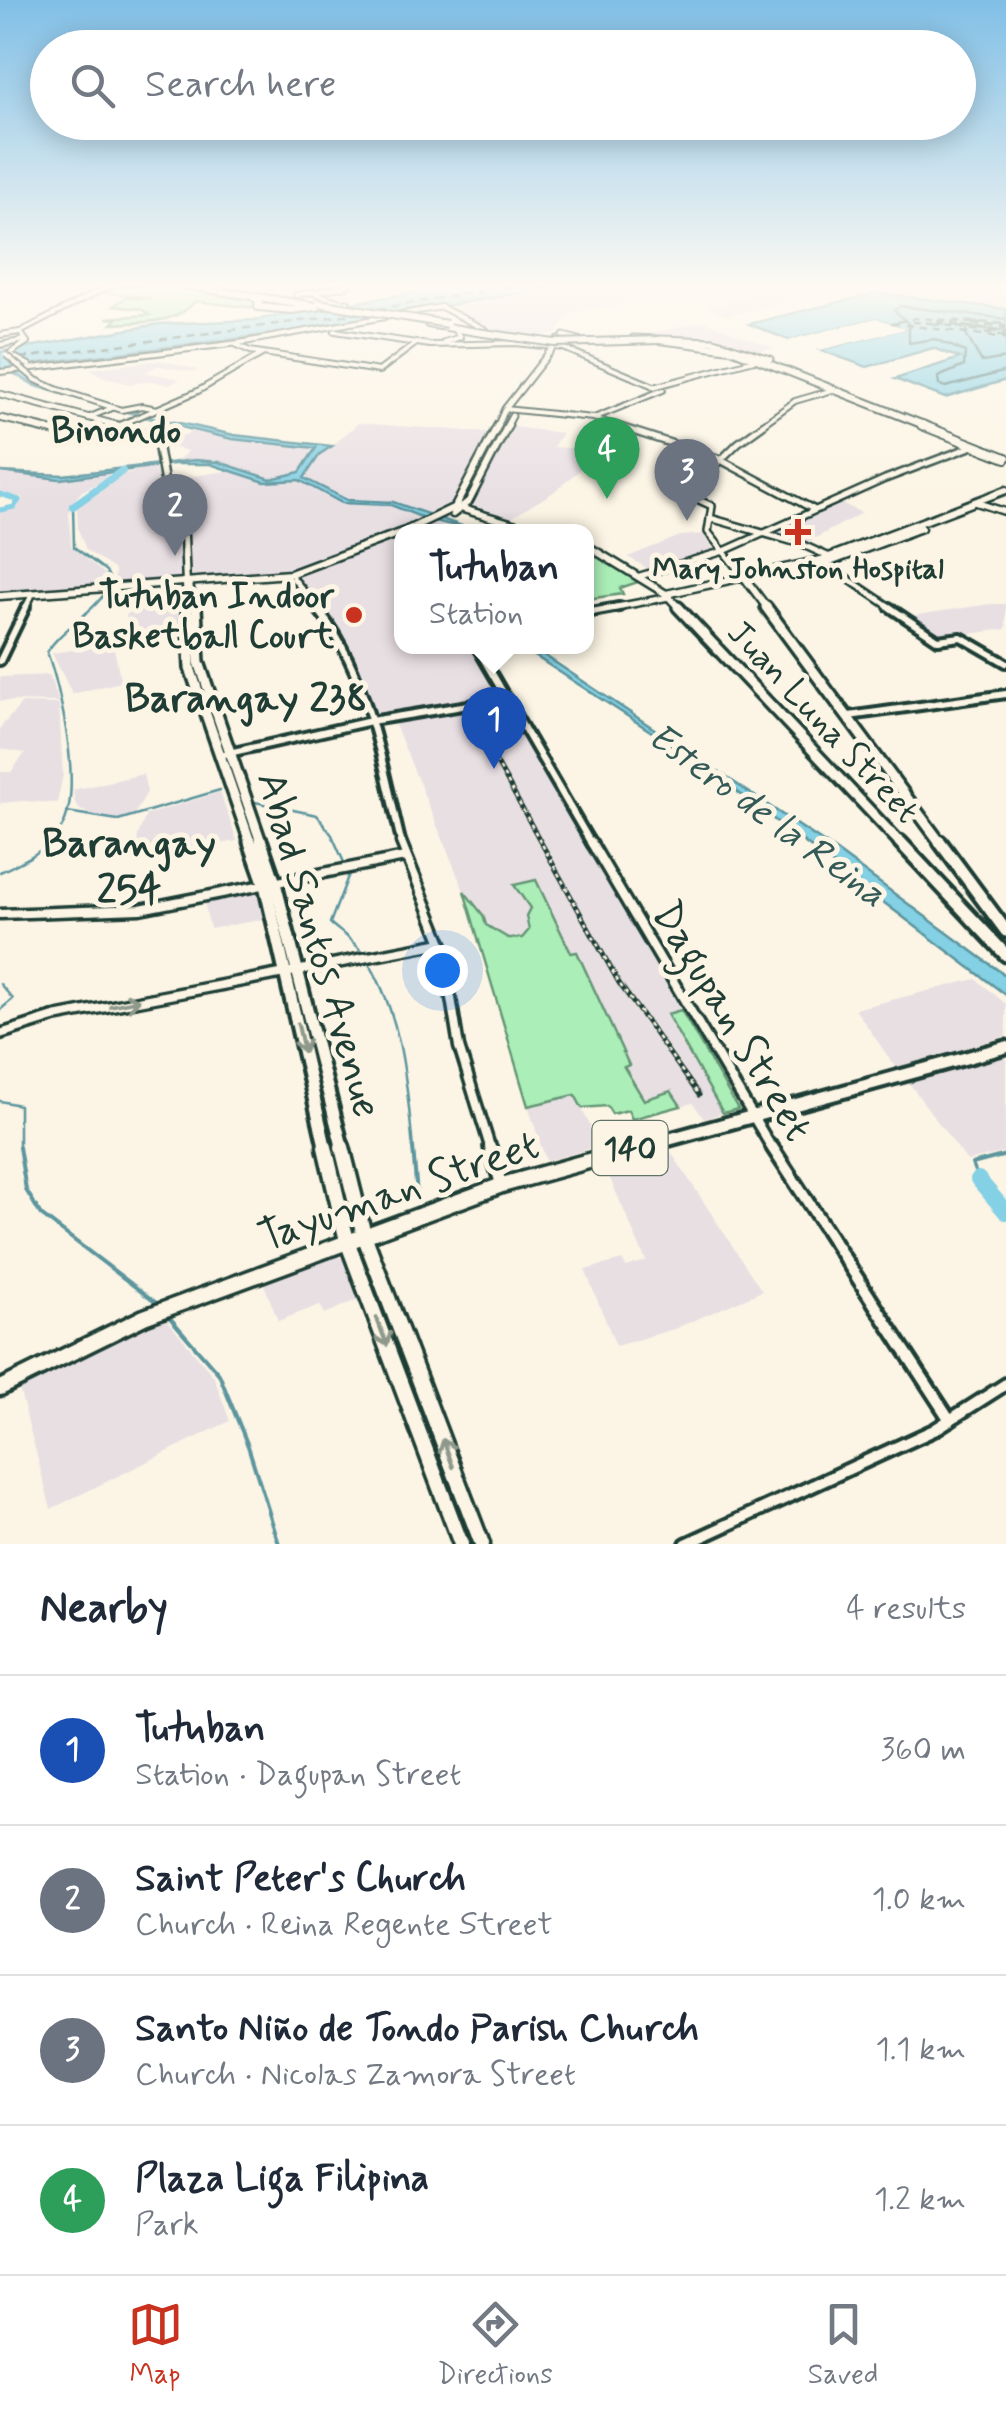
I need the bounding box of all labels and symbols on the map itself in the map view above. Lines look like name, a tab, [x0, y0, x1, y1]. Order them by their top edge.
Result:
district label: Binondo	[51, 407, 181, 456]
pin: 4	[574, 416, 640, 499]
pin: 3	[654, 438, 720, 521]
pin: 2	[142, 474, 208, 556]
marker: Mary Johnston Hospital	[785, 519, 811, 545]
place label: Mary Johnston Hospital	[652, 550, 944, 589]
place label: Tutuban Indoor Basketball Court	[72, 574, 336, 660]
marker: Tutuban Indoor Basketball Court	[343, 604, 365, 626]
street label: Juan Luna Street	[716, 611, 929, 834]
district label: Barangay 238	[125, 674, 367, 727]
pin: 1	[462, 686, 526, 769]
water label: Estero de la Reina	[638, 713, 896, 919]
street label: Abad Santos Avenue	[242, 766, 393, 1124]
district label: Barangay 254	[42, 819, 216, 917]
street label: Dagupan Street	[634, 891, 824, 1154]
your location	[417, 945, 468, 996]
one-way arrow	[109, 993, 141, 1012]
one-way arrow	[293, 1021, 311, 1053]
street label: Tayuman Street	[252, 1119, 547, 1266]
road number: 140	[592, 1121, 668, 1175]
one-way arrow	[374, 1316, 392, 1347]
one-way arrow	[438, 1438, 456, 1469]

